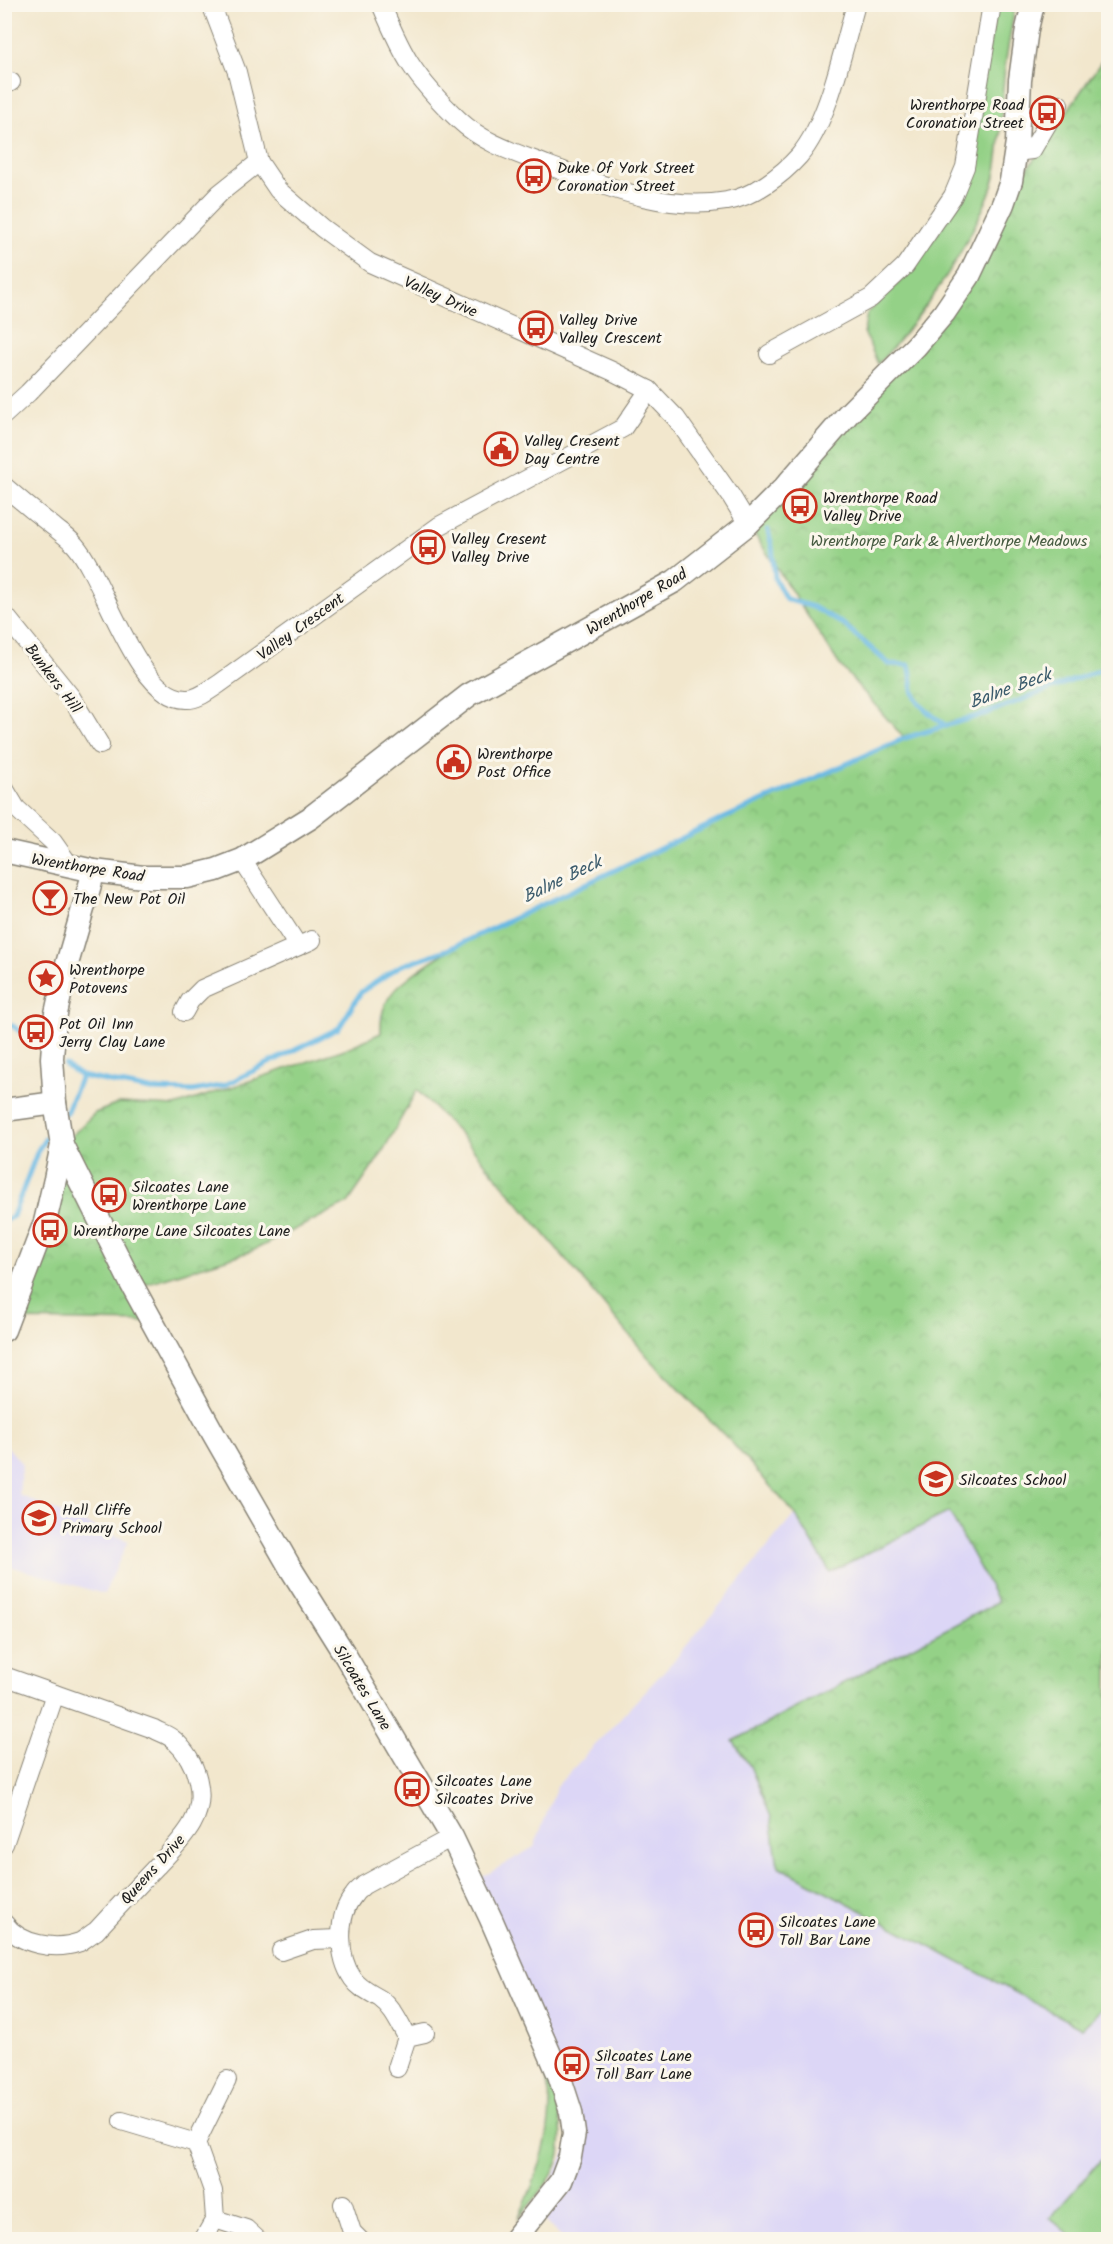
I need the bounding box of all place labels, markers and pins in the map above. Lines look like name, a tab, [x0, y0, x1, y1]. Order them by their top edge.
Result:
place label: Wrenthorpe Road Coronation Street	[906, 93, 1025, 136]
bus stop icon: Wrenthorpe Road Coronation Street	[1029, 95, 1065, 131]
place label: Duke Of York Street Coronation Street	[557, 156, 695, 199]
bus stop icon: Duke Of York Street Coronation Street	[516, 158, 552, 194]
place label: Valley Drive Valley Crescent	[559, 308, 663, 351]
bus stop icon: Valley Drive Valley Crescent	[518, 310, 554, 346]
place label: Valley Cresent Day Centre	[524, 429, 621, 472]
public building icon: Valley Cresent Day Centre	[483, 431, 519, 467]
place label: Wrenthorpe Road Valley Drive	[823, 486, 938, 529]
bus stop icon: Wrenthorpe Road Valley Drive	[782, 488, 818, 524]
place label: Valley Cresent Valley Drive	[451, 527, 548, 570]
bus stop icon: Valley Cresent Valley Drive	[410, 529, 446, 565]
place label: Wrenthorpe Post Office	[477, 742, 553, 785]
public building icon: Wrenthorpe Post Office	[436, 744, 472, 780]
bar icon: The New Pot Oil	[32, 880, 68, 916]
place label: The New Pot Oil	[73, 887, 185, 912]
place label: Wrenthorpe Potovens	[69, 958, 145, 1001]
place icon: Wrenthorpe Potovens	[28, 960, 64, 996]
place label: Pot Oil Inn Jerry Clay Lane	[59, 1012, 165, 1055]
bus stop icon: Pot Oil Inn Jerry Clay Lane	[18, 1014, 54, 1050]
place label: Silcoates Lane Wrenthorpe Lane	[132, 1175, 246, 1218]
bus stop icon: Silcoates Lane Wrenthorpe Lane	[91, 1177, 127, 1213]
bus stop icon: Wrenthorpe Lane Silcoates Lane	[32, 1212, 68, 1248]
place label: Wrenthorpe Lane Silcoates Lane	[73, 1219, 290, 1244]
school or university icon: Silcoates School	[918, 1461, 954, 1497]
place label: Silcoates School	[959, 1468, 1066, 1493]
place label: Hall Cliffe Primary School	[62, 1498, 162, 1541]
school or university icon: Hall Cliffe Primary School	[21, 1500, 57, 1536]
place label: Silcoates Lane Silcoates Drive	[435, 1769, 533, 1812]
bus stop icon: Silcoates Lane Silcoates Drive	[394, 1771, 430, 1807]
place label: Silcoates Lane Toll Bar Lane	[779, 1910, 876, 1953]
bus stop icon: Silcoates Lane Toll Bar Lane	[738, 1912, 774, 1948]
place label: Silcoates Lane Toll Barr Lane	[595, 2044, 692, 2087]
bus stop icon: Silcoates Lane Toll Barr Lane	[554, 2046, 590, 2082]

